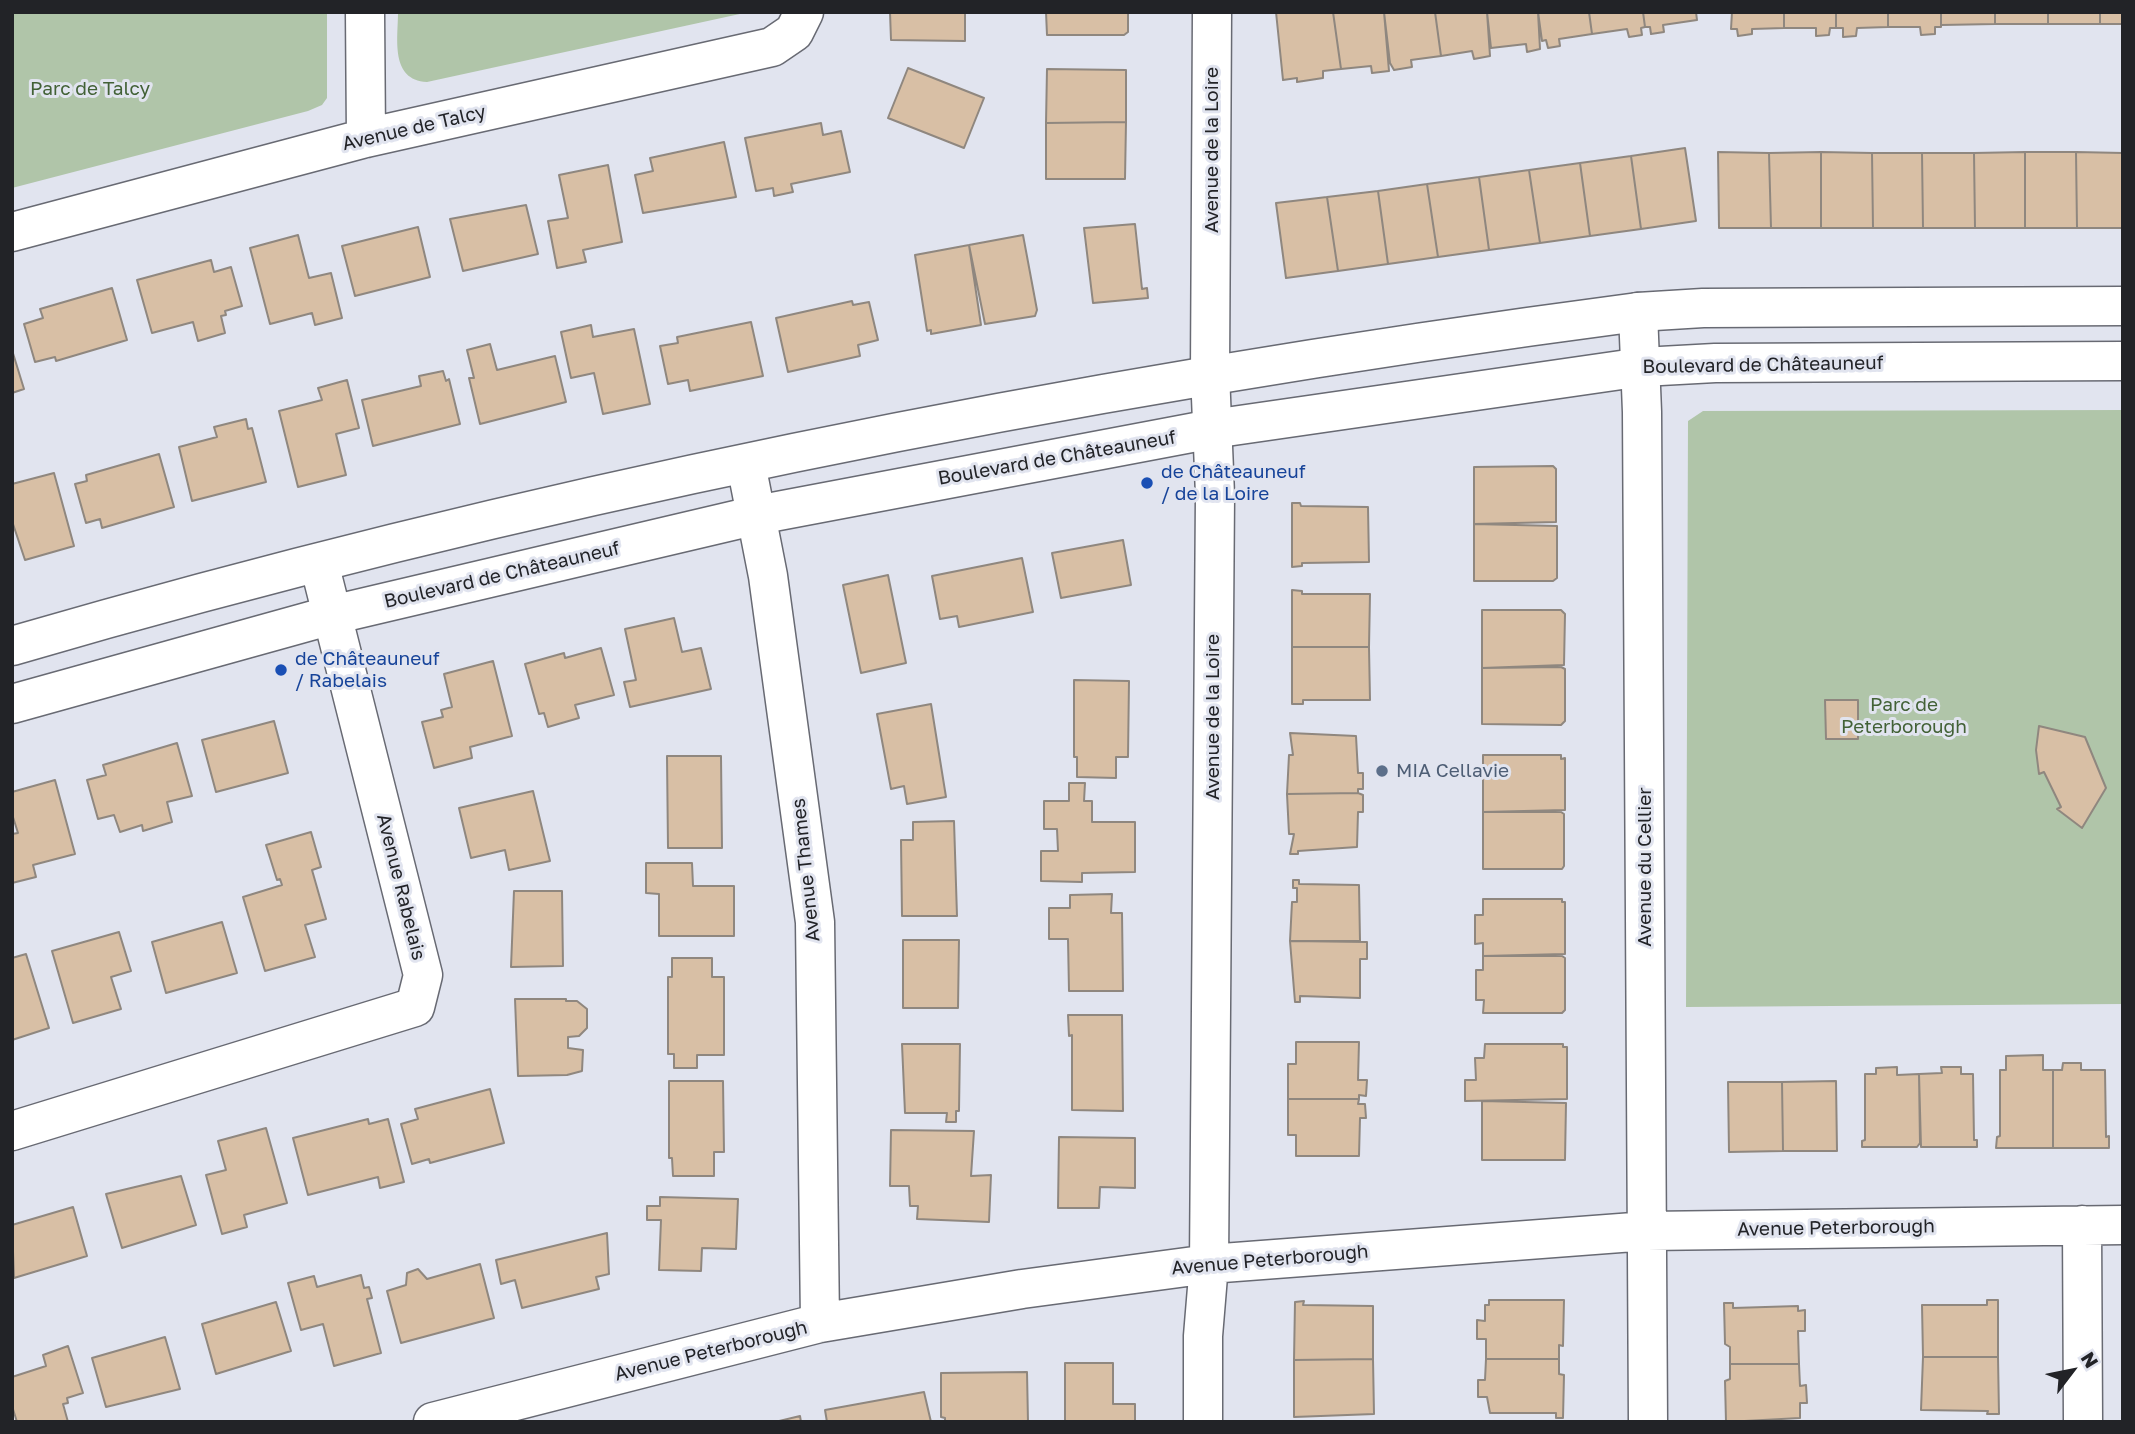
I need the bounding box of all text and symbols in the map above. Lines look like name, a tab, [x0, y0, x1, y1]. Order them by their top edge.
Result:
street label: Avenue de la Loire	[1201, 67, 1223, 233]
park label: Parc de Talcy	[30, 78, 150, 100]
street label: Avenue de Talcy	[340, 100, 488, 156]
street label: Boulevard de Châteauneuf	[1642, 351, 1884, 379]
street label: Boulevard de Châteauneuf	[936, 426, 1178, 490]
place label: de Châteauneuf / de la Loire	[1161, 461, 1306, 505]
marker: de Châteauneuf / de la Loire	[1139, 475, 1155, 491]
street label: Boulevard de Châteauneuf	[382, 537, 622, 613]
street label: Avenue de la Loire	[1202, 634, 1224, 800]
place label: de Châteauneuf / Rabelais	[295, 648, 440, 692]
marker: de Châteauneuf / Rabelais	[273, 662, 289, 678]
park label: Parc de Peterborough	[1841, 694, 1967, 738]
place label: MIA Cellavie	[1396, 760, 1509, 782]
marker: MIA Cellavie	[1374, 763, 1390, 779]
street label: Avenue du Cellier	[1634, 787, 1656, 947]
street label: Avenue Thames	[787, 797, 825, 943]
street label: Avenue Rabelais	[372, 811, 430, 963]
street label: Avenue Peterborough	[1737, 1215, 1935, 1241]
street label: Avenue Peterborough	[1171, 1240, 1369, 1280]
street label: Avenue Peterborough	[612, 1316, 810, 1386]
north arrow	[2037, 1336, 2107, 1406]
text: N	[2077, 1347, 2104, 1372]

